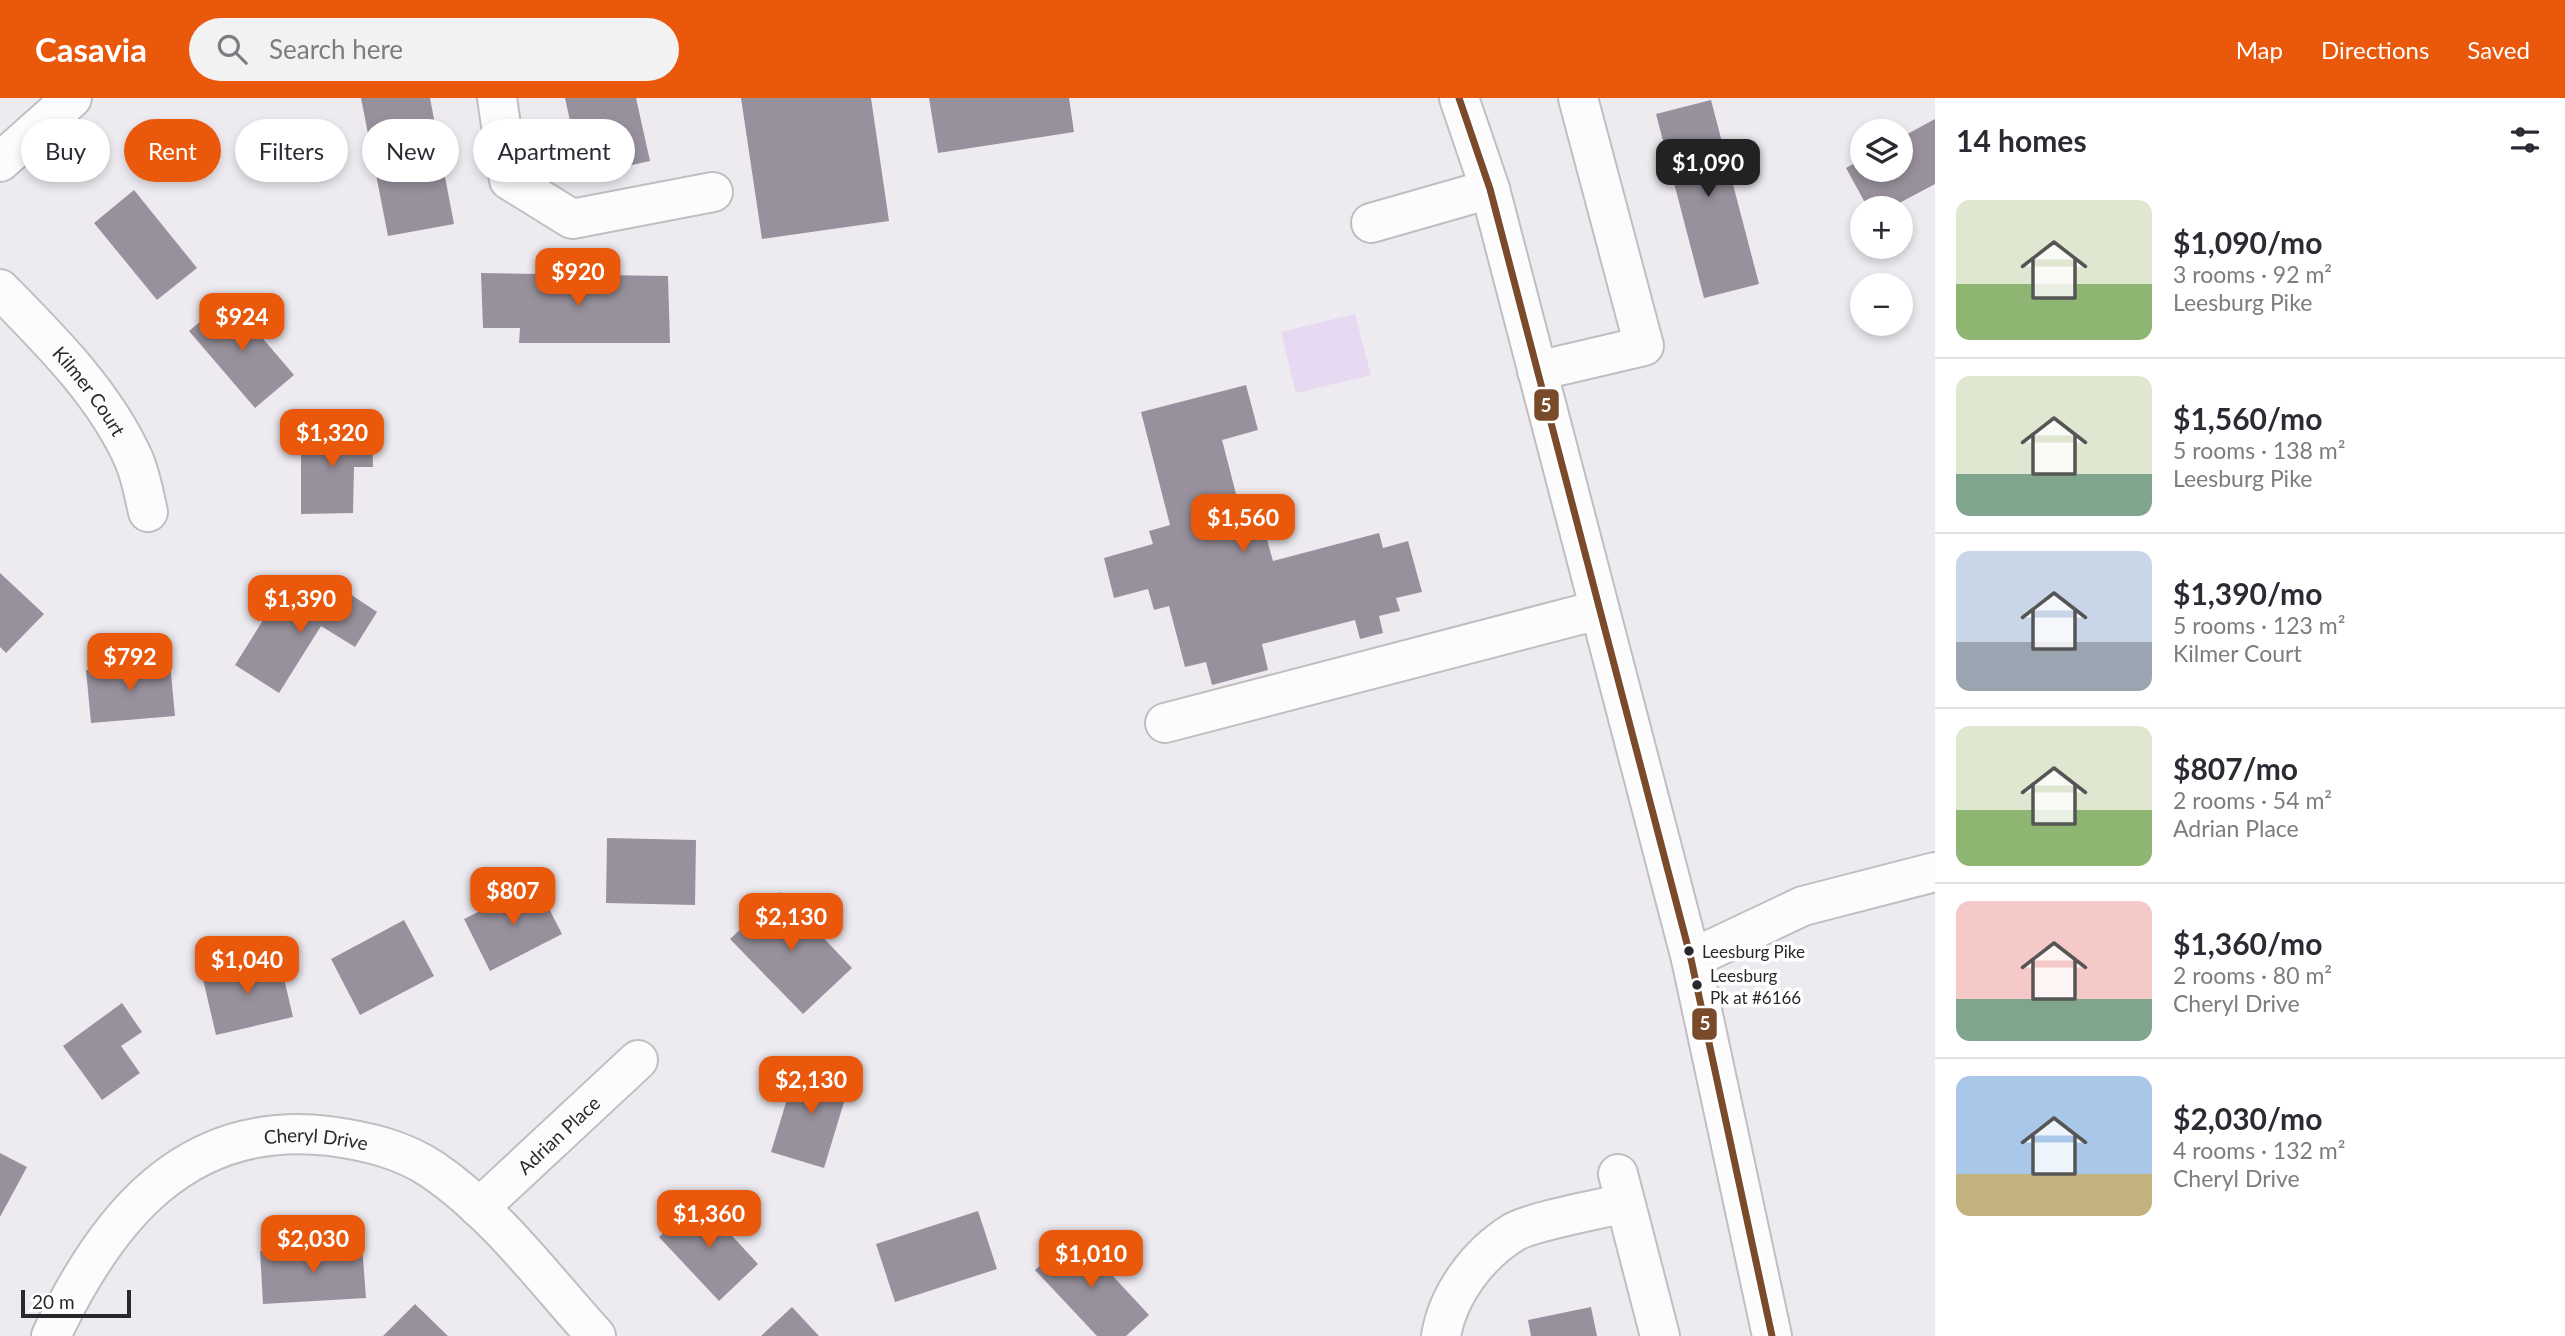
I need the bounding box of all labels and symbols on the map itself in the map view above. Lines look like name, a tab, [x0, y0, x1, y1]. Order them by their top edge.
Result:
pin: $1,090	[1651, 140, 1765, 199]
pin: $920	[537, 248, 619, 308]
pin: $924	[201, 294, 283, 353]
street label: Kilmer Court	[49, 341, 131, 440]
line badge: 5	[1533, 388, 1560, 422]
text: 5	[1540, 393, 1552, 416]
pin: $1,320	[275, 410, 389, 469]
pin: $1,560	[1186, 494, 1300, 554]
pin: $1,390	[243, 575, 357, 635]
pin: $792	[89, 634, 171, 693]
pin: $807	[472, 868, 554, 927]
pin: $2,130	[734, 894, 848, 953]
pin: $1,040	[190, 936, 304, 996]
place label: Leesburg Pike	[1702, 941, 1805, 962]
marker: Leesburg Pike	[1682, 944, 1696, 958]
place label: Leesburg Pk at #6166	[1710, 965, 1801, 1008]
marker: Leesburg Pk at #6166	[1690, 978, 1704, 992]
line badge: 5	[1691, 1007, 1718, 1041]
text: 5	[1699, 1011, 1711, 1034]
pin: $2,130	[754, 1056, 868, 1116]
street label: Adrian Place	[512, 1091, 604, 1178]
street label: Cheryl Drive	[262, 1123, 370, 1154]
pin: $1,360	[652, 1190, 766, 1250]
pin: $2,030	[256, 1216, 370, 1275]
pin: $1,010	[1034, 1230, 1148, 1290]
scale bar	[21, 1287, 131, 1319]

